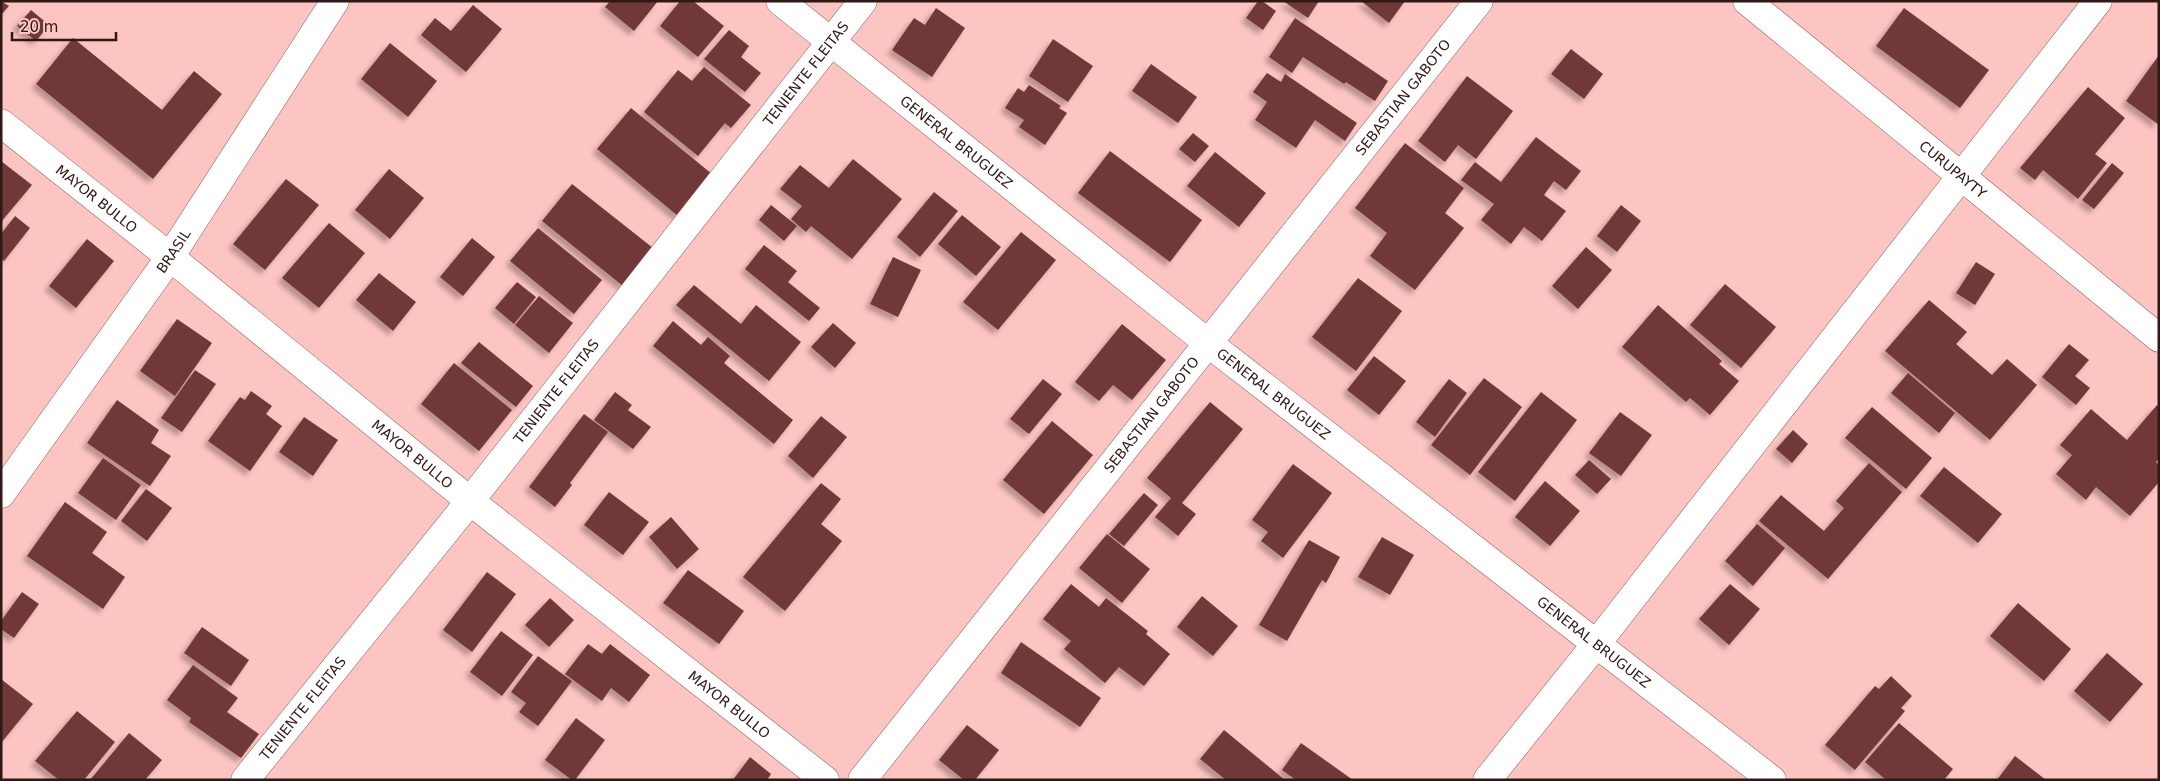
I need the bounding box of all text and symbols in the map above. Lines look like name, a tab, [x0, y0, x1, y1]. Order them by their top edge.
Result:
scale bar	[12, 10, 116, 42]
text: 20 m	[20, 18, 58, 36]
street label: TENIENTE FLEITAS	[759, 18, 852, 130]
street label: SEBASTIAN GABOTO	[1352, 36, 1454, 158]
street label: GENERAL BRUGUEZ	[897, 92, 1016, 192]
street label: CURUPAYTY	[1916, 137, 1990, 202]
street label: MAYOR BULLO	[53, 162, 141, 236]
street label: BRASIL	[153, 226, 194, 276]
street label: TENIENTE FLEITAS	[510, 336, 602, 447]
street label: GENERAL BRUGUEZ	[1214, 345, 1334, 443]
street label: SEBASTIAN GABOTO	[1101, 354, 1202, 476]
street label: MAYOR BULLO	[369, 416, 456, 492]
street label: GENERAL BRUGUEZ	[1534, 593, 1654, 691]
street label: TENIENTE FLEITAS	[256, 653, 349, 764]
street label: MAYOR BULLO	[685, 668, 773, 742]

